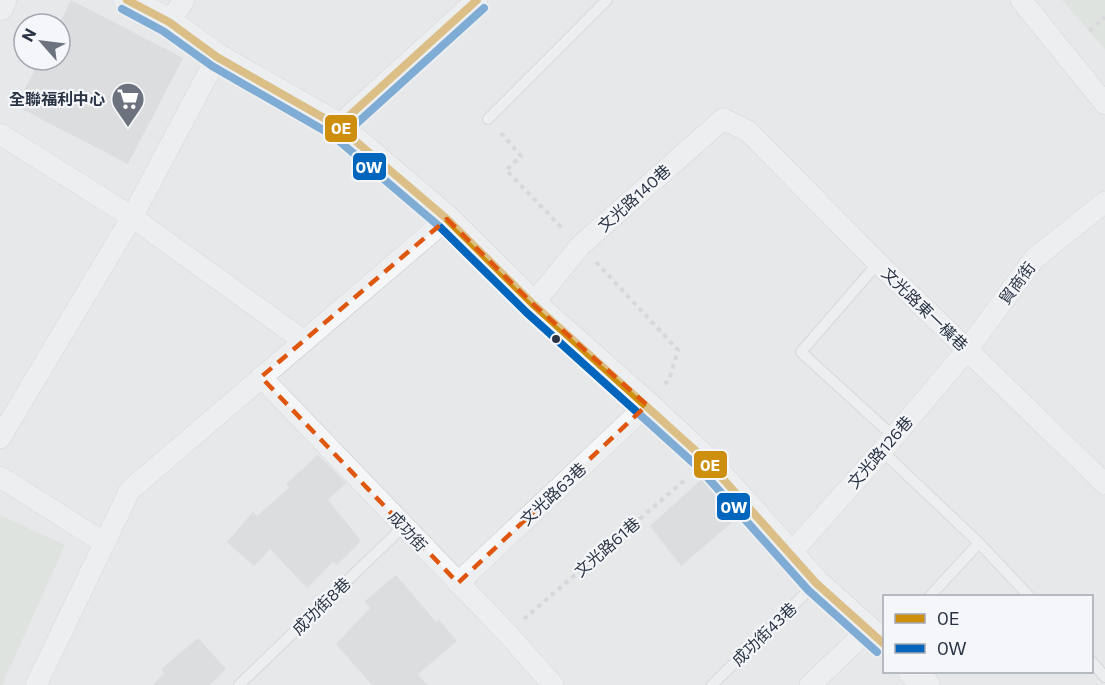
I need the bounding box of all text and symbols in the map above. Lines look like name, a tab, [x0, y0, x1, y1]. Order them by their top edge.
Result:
north arrow	[12, 12, 72, 72]
text: N	[17, 25, 40, 44]
supermarket icon: 全聯福利中心	[110, 81, 146, 128]
place label: 全聯福利中心	[9, 89, 105, 108]
line badge: 0E	[324, 114, 358, 143]
text: 0E	[331, 118, 351, 137]
line badge: 0W	[352, 152, 387, 181]
text: 0W	[355, 157, 383, 176]
street label: 文光路140巷	[594, 160, 674, 235]
street label: 貿商街	[995, 258, 1039, 308]
street label: 文光路東一橫巷	[878, 263, 972, 354]
unlabelled marker	[550, 333, 562, 345]
street label: 文光路126巷	[843, 412, 916, 492]
line badge: 0E	[693, 450, 728, 479]
text: 0E	[700, 455, 720, 474]
street label: 文光路63巷	[516, 458, 589, 529]
line badge: 0W	[716, 492, 751, 521]
text: 0W	[720, 497, 748, 516]
street label: 成功街	[385, 507, 432, 555]
street label: 文光路61巷	[570, 513, 643, 580]
street label: 成功街8巷	[288, 573, 354, 638]
legend	[883, 595, 1093, 673]
street label: 成功街43巷	[727, 598, 800, 669]
text: 0E	[937, 607, 959, 629]
text: 0W	[937, 637, 967, 659]

